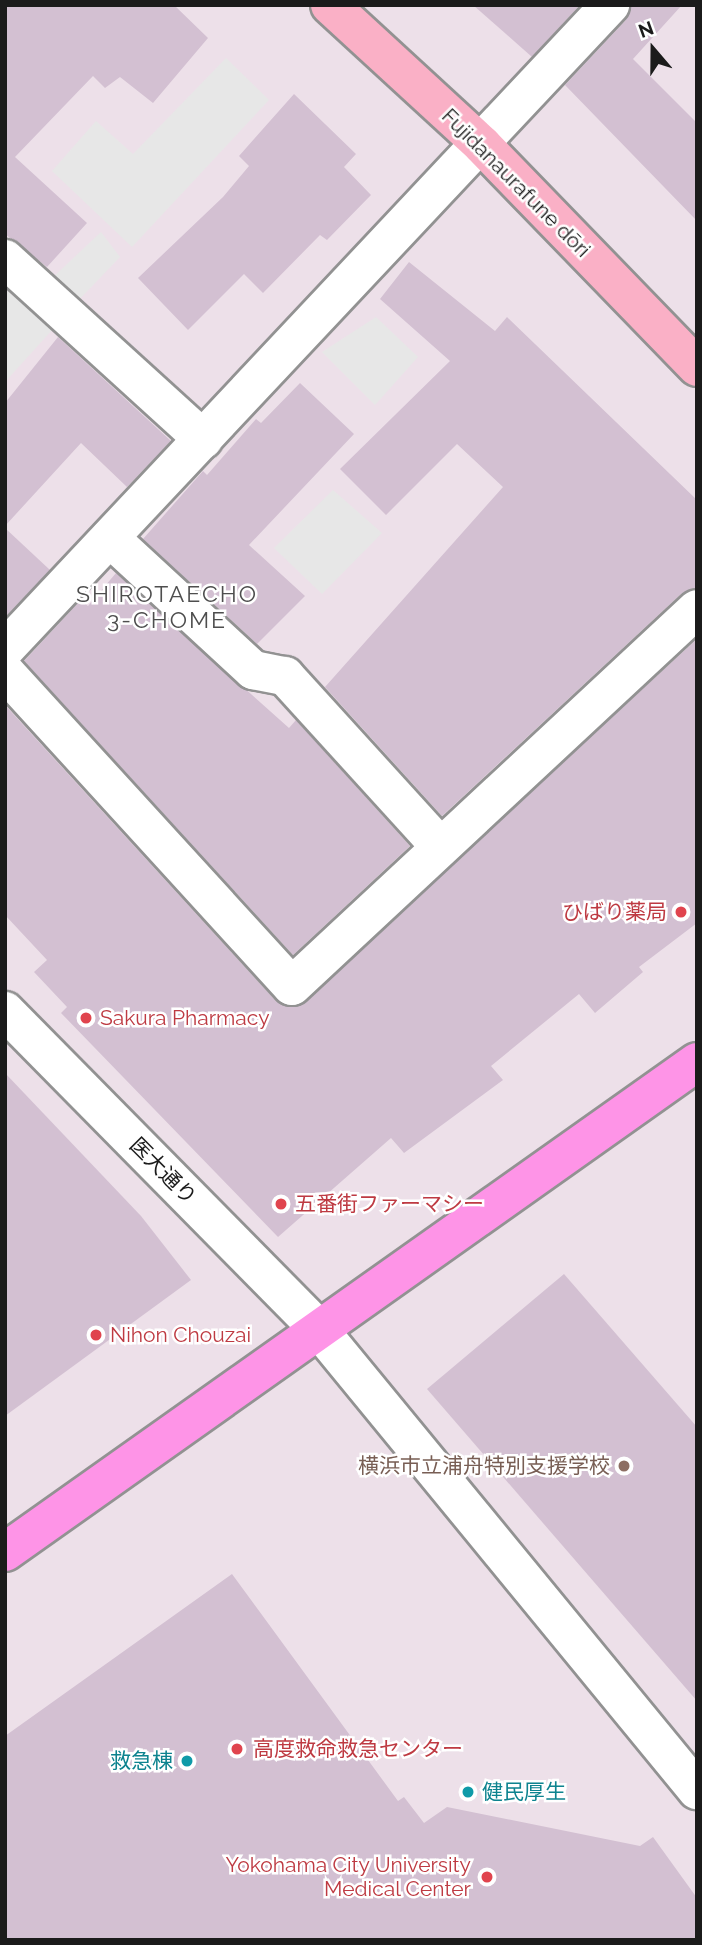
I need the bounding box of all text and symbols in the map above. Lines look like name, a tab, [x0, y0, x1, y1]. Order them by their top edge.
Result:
north arrow	[618, 14, 688, 84]
text: N	[635, 16, 656, 42]
street label: Fujidanaurafune dōri	[437, 104, 595, 262]
district label: SHIROTAECHO 3-CHOME	[77, 580, 257, 634]
place label: ひばり薬局	[562, 899, 667, 925]
marker: ひばり薬局	[673, 904, 689, 920]
place label: Sakura Pharmacy	[100, 1005, 270, 1031]
marker: Sakura Pharmacy	[78, 1010, 94, 1026]
street label: 医大通り	[124, 1132, 202, 1210]
place label: 五番街ファーマシー	[295, 1191, 484, 1217]
marker: 五番街ファーマシー	[273, 1196, 289, 1212]
place label: Nihon Chouzai	[110, 1322, 251, 1348]
marker: Nihon Chouzai	[88, 1327, 104, 1343]
place label: 横浜市立浦舟特別支援学校	[358, 1453, 610, 1479]
marker: 横浜市立浦舟特別支援学校	[616, 1458, 632, 1474]
place label: 高度救命救急センター	[253, 1736, 463, 1762]
marker: 高度救命救急センター	[227, 1739, 247, 1759]
place label: 救急棟	[110, 1748, 173, 1774]
marker: 救急棟	[179, 1753, 195, 1769]
place label: 健民厚生	[482, 1779, 566, 1805]
marker: 健民厚生	[460, 1784, 476, 1800]
place label: Yokohama City University Medical Center	[225, 1852, 471, 1902]
marker: Yokohama City University Medical Center	[477, 1867, 497, 1887]

